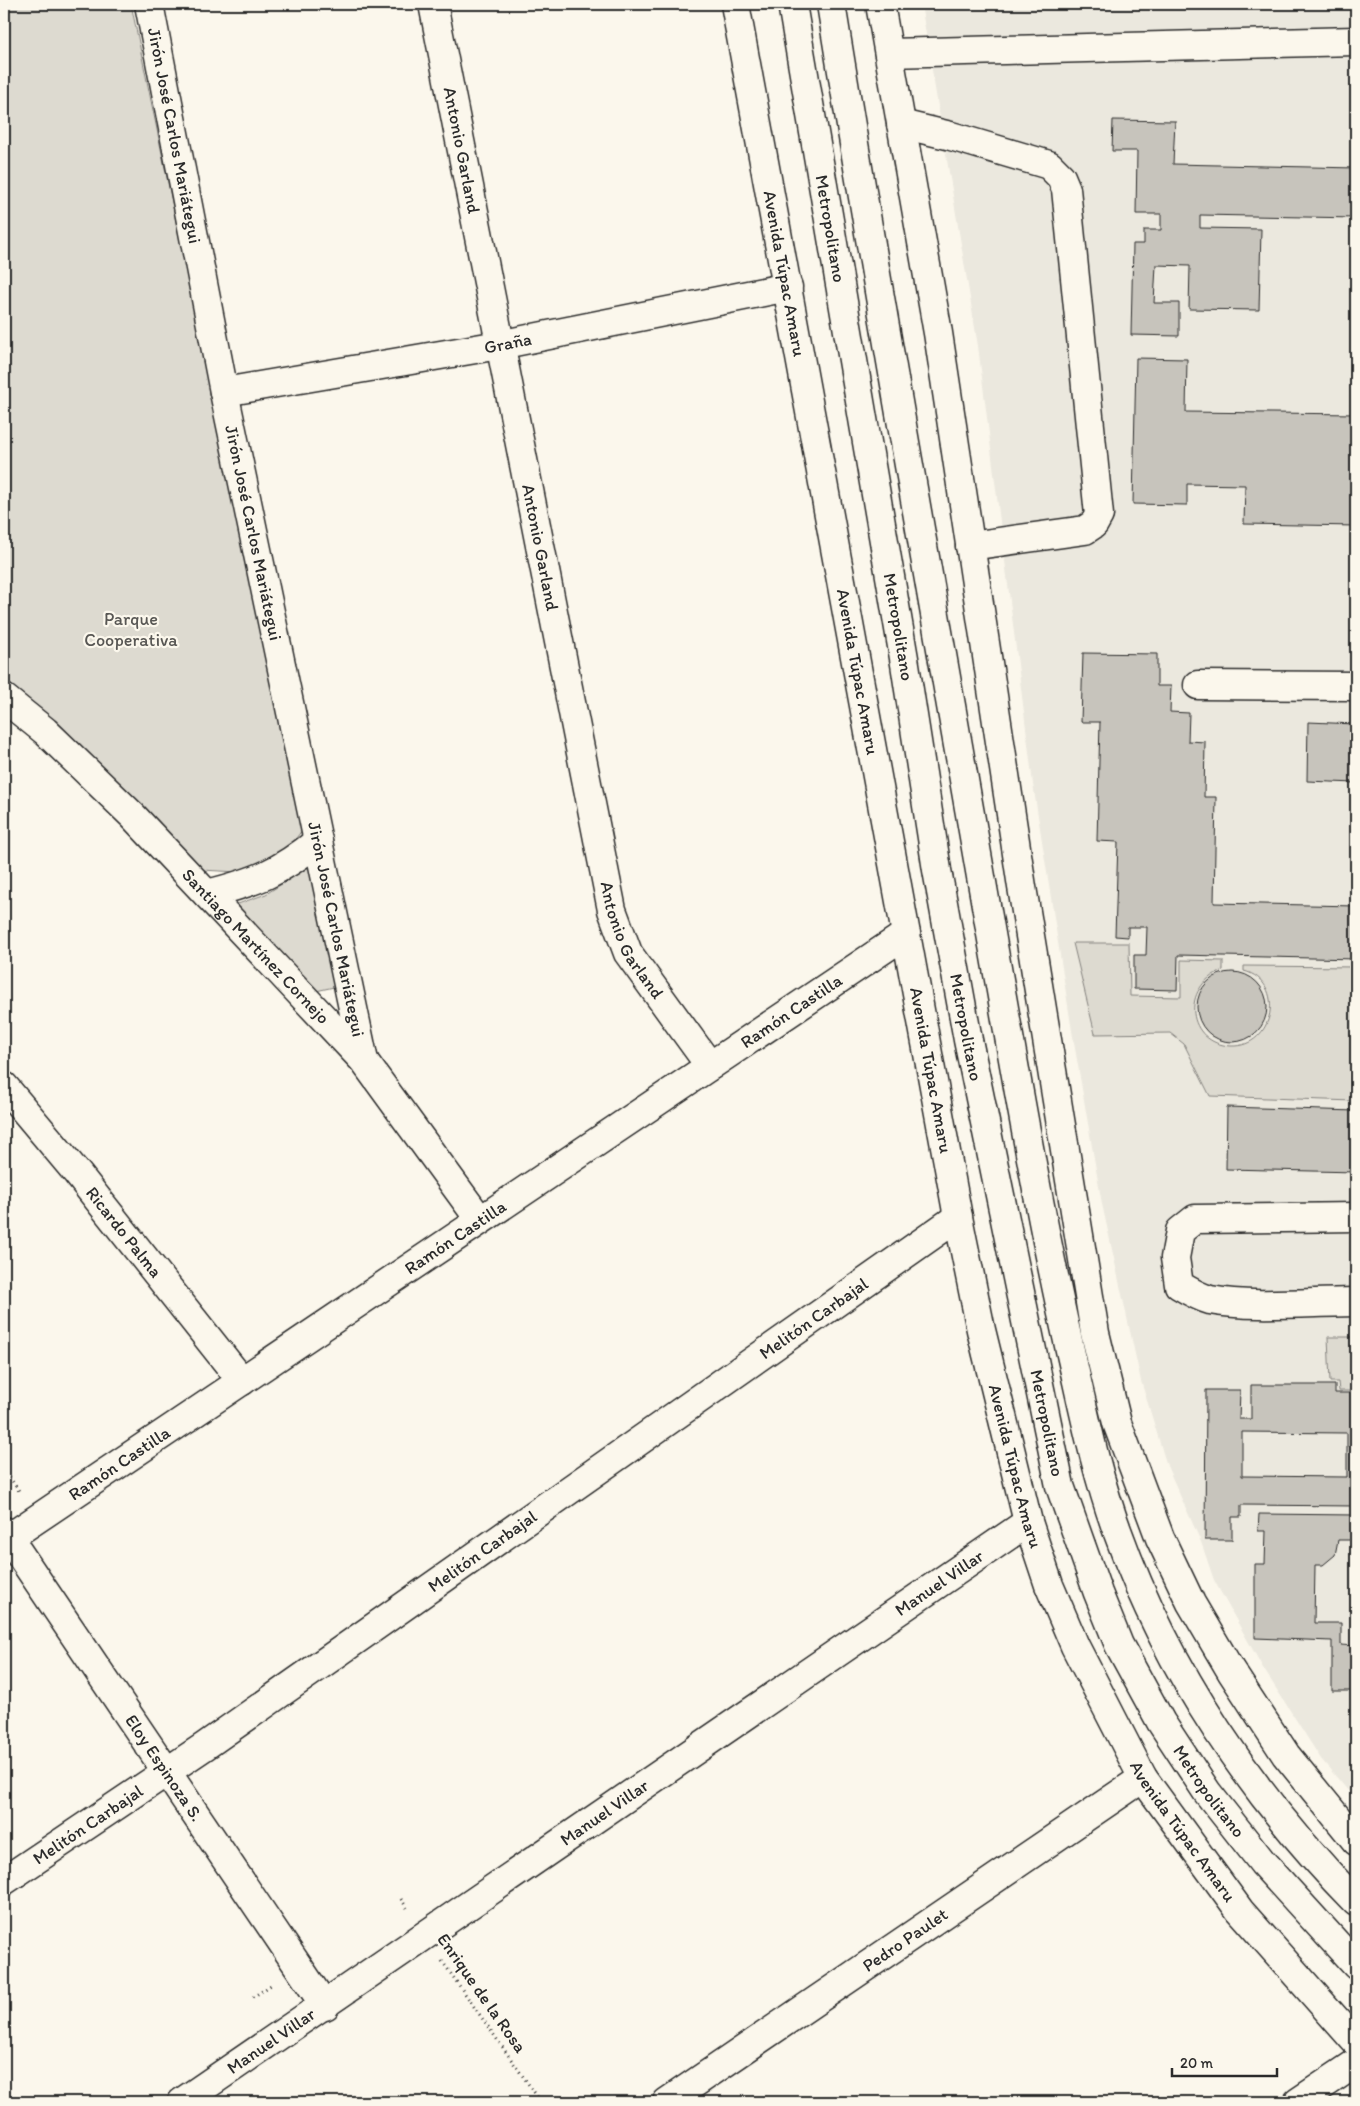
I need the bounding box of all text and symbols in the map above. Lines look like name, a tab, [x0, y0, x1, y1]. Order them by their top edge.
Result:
street label: Jirón José Carlos Mariátegui	[143, 26, 206, 245]
street label: Antonio Garland	[439, 85, 485, 216]
street label: Metropolitano	[810, 173, 851, 284]
street label: Avenida Túpac Amaru	[759, 189, 811, 358]
street label: Graña	[482, 328, 534, 358]
street label: Jirón José Carlos Mariátegui	[220, 423, 287, 642]
street label: Antonio Garland	[517, 482, 564, 613]
street label: Metropolitano	[879, 571, 918, 682]
street label: Avenida Túpac Amaru	[832, 587, 884, 757]
park label: Parque Cooperativa	[84, 608, 178, 651]
street label: Jirón José Carlos Mariátegui	[303, 820, 370, 1039]
street label: Santiago Martínez Cornejo	[177, 864, 334, 1029]
street label: Antonio Garland	[596, 880, 669, 1003]
street label: Ramón Castilla	[736, 969, 847, 1053]
street label: Metropolitano	[945, 972, 987, 1083]
street label: Avenida Túpac Amaru	[905, 985, 957, 1155]
street label: Ricardo Palma	[81, 1182, 167, 1282]
street label: Ramón Castilla	[400, 1195, 511, 1279]
street label: Melitón Carbajal	[755, 1273, 872, 1364]
street label: Metropolitano	[1025, 1368, 1069, 1479]
street label: Avenida Túpac Amaru	[984, 1382, 1047, 1551]
street label: Ramón Castilla	[64, 1421, 175, 1505]
street label: Melitón Carbajal	[424, 1505, 541, 1597]
street label: Manuel Villar	[891, 1545, 988, 1621]
street label: Eloy Espinoza S.	[120, 1710, 208, 1826]
street label: Metropolitano	[1168, 1741, 1250, 1842]
street label: Avenida Túpac Amaru	[1125, 1757, 1241, 1906]
street label: Manuel Villar	[556, 1774, 653, 1851]
street label: Melitón Carbajal	[29, 1780, 147, 1869]
street label: Pedro Paulet	[858, 1903, 952, 1977]
street label: Enrique de la Rosa	[433, 1929, 532, 2058]
street label: Manuel Villar	[223, 2003, 320, 2079]
scale bar	[1172, 2046, 1278, 2078]
text: 20 m	[1180, 2054, 1214, 2072]

